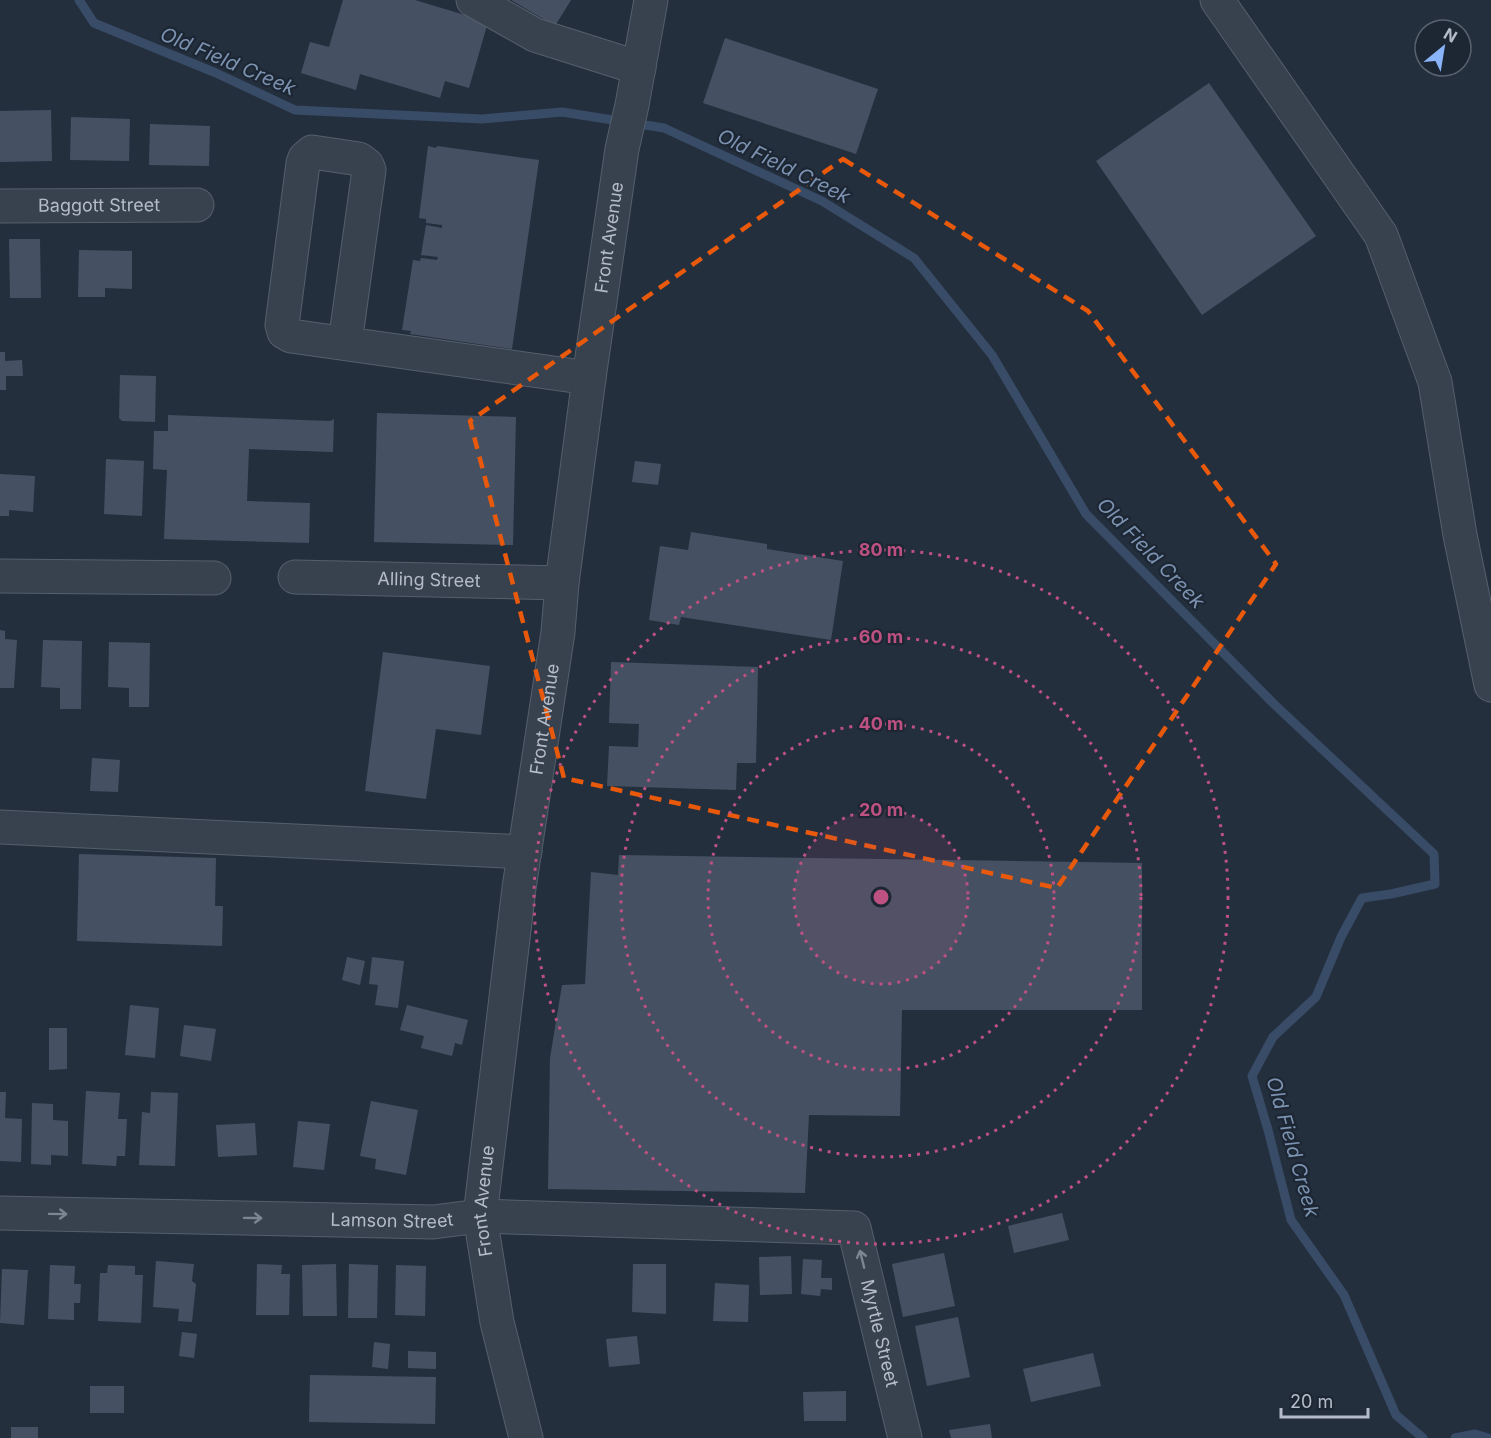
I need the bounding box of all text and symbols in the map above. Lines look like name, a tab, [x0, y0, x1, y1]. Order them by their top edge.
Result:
north arrow	[1413, 18, 1473, 78]
water label: Old Field Creek	[157, 22, 300, 101]
text: N	[1440, 23, 1461, 47]
water label: Old Field Creek	[714, 123, 855, 209]
street label: Front Avenue	[590, 180, 627, 295]
street label: Baggott Street	[38, 194, 160, 216]
water label: Old Field Creek	[1092, 493, 1211, 614]
text: 80 m	[859, 539, 903, 560]
street label: Alling Street	[377, 568, 481, 591]
text: 60 m	[859, 626, 903, 647]
street label: Front Avenue	[525, 662, 563, 776]
text: 40 m	[859, 713, 904, 734]
text: 20 m	[859, 799, 903, 820]
centre of rings	[871, 887, 891, 907]
water label: Old Field Creek	[1262, 1074, 1325, 1221]
street label: Front Avenue	[469, 1144, 498, 1258]
one-way arrow	[48, 1208, 68, 1220]
street label: Lamson Street	[330, 1208, 455, 1232]
one-way arrow	[243, 1212, 263, 1224]
one-way arrow	[855, 1249, 867, 1268]
street label: Myrtle Street	[857, 1277, 903, 1389]
scale bar	[1281, 1381, 1368, 1419]
text: 20 m	[1290, 1391, 1333, 1412]

